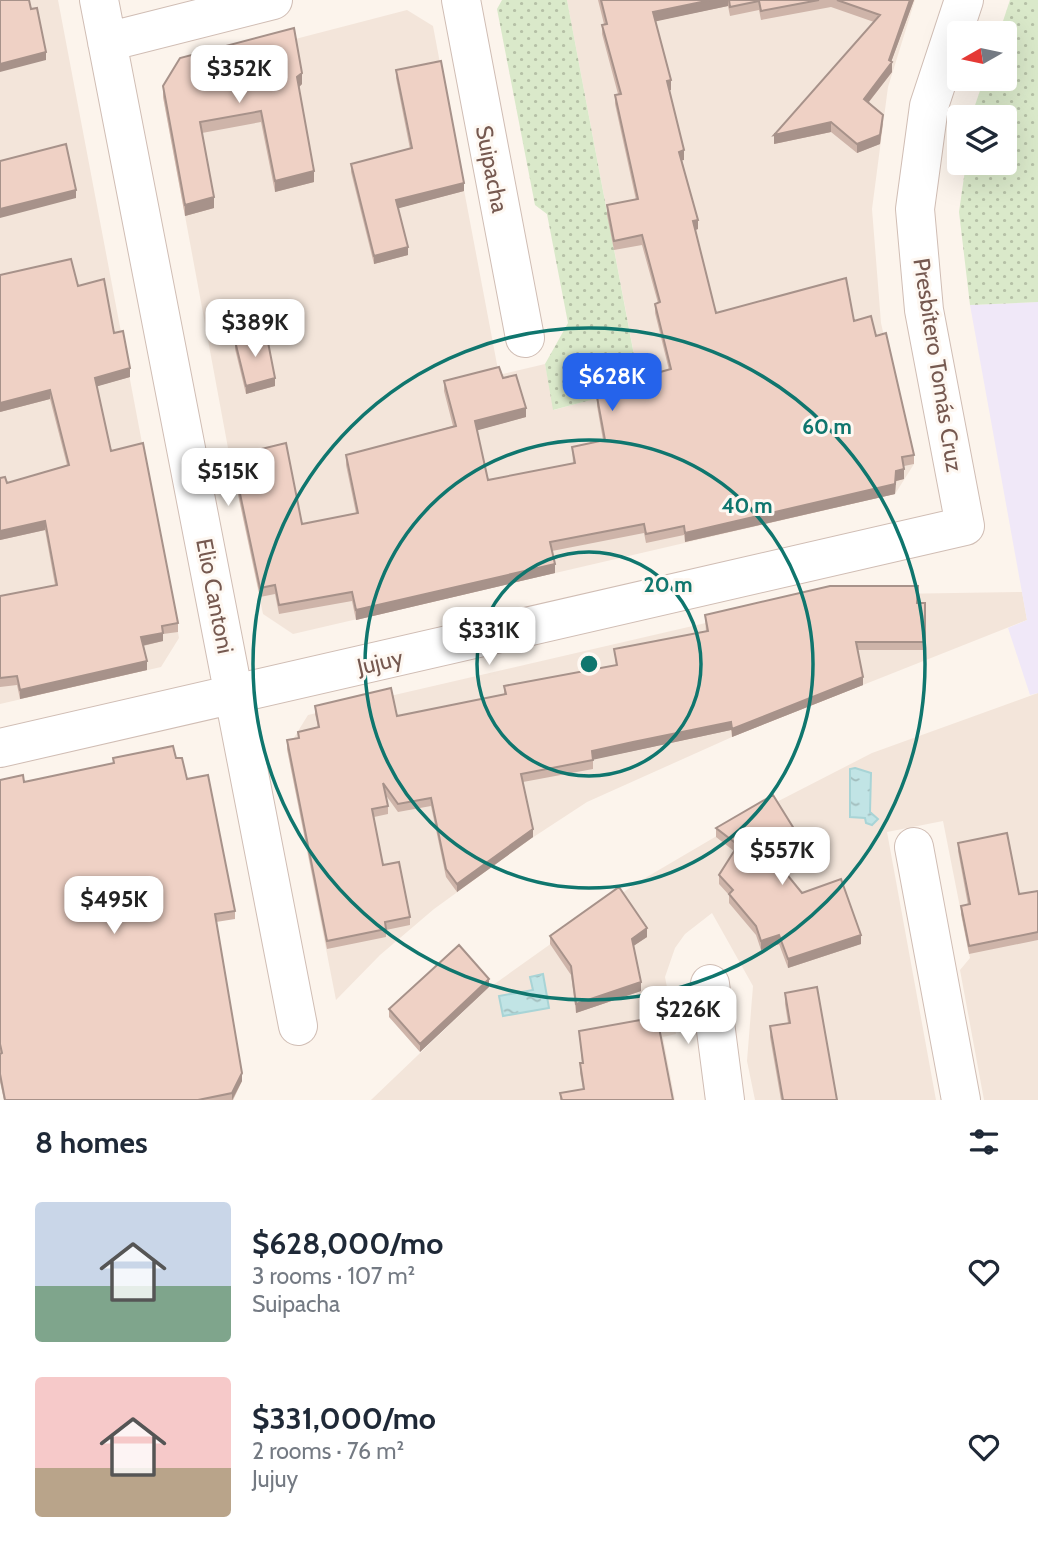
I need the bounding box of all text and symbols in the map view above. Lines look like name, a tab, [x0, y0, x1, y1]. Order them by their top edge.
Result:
north arrow	[947, 21, 1017, 91]
map controls	[947, 21, 1017, 175]
pin: $352K	[190, 46, 288, 105]
text: $352K	[207, 54, 271, 82]
button: layers	[947, 105, 1017, 175]
street label: Suipacha	[470, 123, 514, 215]
street label: Presbítero Tomás Cruz	[907, 256, 969, 474]
pin: $389K	[206, 300, 304, 359]
text: $389K	[222, 308, 288, 336]
pin: $628K	[563, 354, 661, 413]
text: $628K	[579, 362, 645, 390]
text: 60 m	[802, 414, 852, 439]
pin: $515K	[179, 448, 277, 508]
text: $515K	[198, 457, 258, 485]
text: 40 m	[722, 493, 772, 518]
street label: Elio Cantoni	[190, 536, 240, 656]
text: 20 m	[644, 572, 692, 597]
pin: $331K	[440, 608, 538, 667]
text: $331K	[458, 616, 520, 644]
street label: Jujuy	[353, 643, 406, 681]
centre of rings	[577, 652, 601, 676]
pin: $557K	[733, 828, 831, 887]
text: $557K	[750, 836, 814, 864]
pin: $495K	[65, 876, 163, 936]
text: $495K	[80, 885, 148, 913]
pin: $226K	[639, 986, 737, 1046]
text: $226K	[655, 995, 721, 1023]
icon: filters	[965, 1123, 1003, 1161]
text: 8 homes	[35, 1124, 148, 1161]
text: $628,000/mo	[252, 1225, 443, 1262]
icon: home	[91, 1230, 175, 1314]
icon: heart	[965, 1253, 1003, 1291]
text: 3 rooms · 107 m²	[252, 1262, 415, 1290]
text: Suipacha	[252, 1290, 340, 1318]
text: $331,000/mo	[252, 1400, 436, 1437]
icon: home	[91, 1405, 175, 1489]
icon: heart	[965, 1428, 1003, 1466]
text: 2 rooms · 76 m²	[252, 1437, 404, 1465]
text: Jujuy	[252, 1465, 298, 1493]

